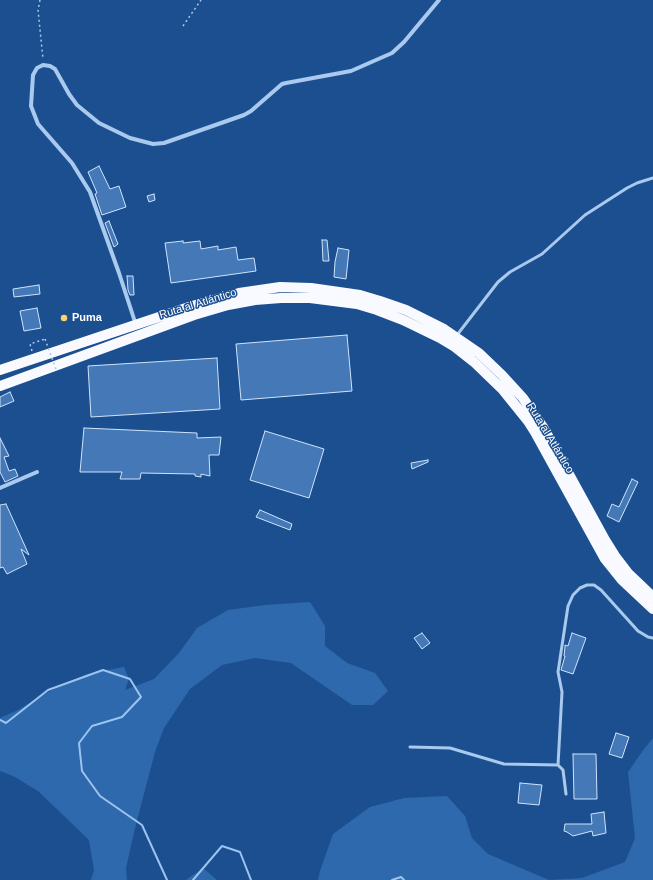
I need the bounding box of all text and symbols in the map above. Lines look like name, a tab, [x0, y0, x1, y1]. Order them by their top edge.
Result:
street label: Ruta al Atlántico	[158, 286, 238, 322]
place label: Puma	[72, 311, 102, 325]
marker: Puma	[59, 313, 69, 323]
street label: Ruta al Atlántico	[524, 400, 576, 476]

